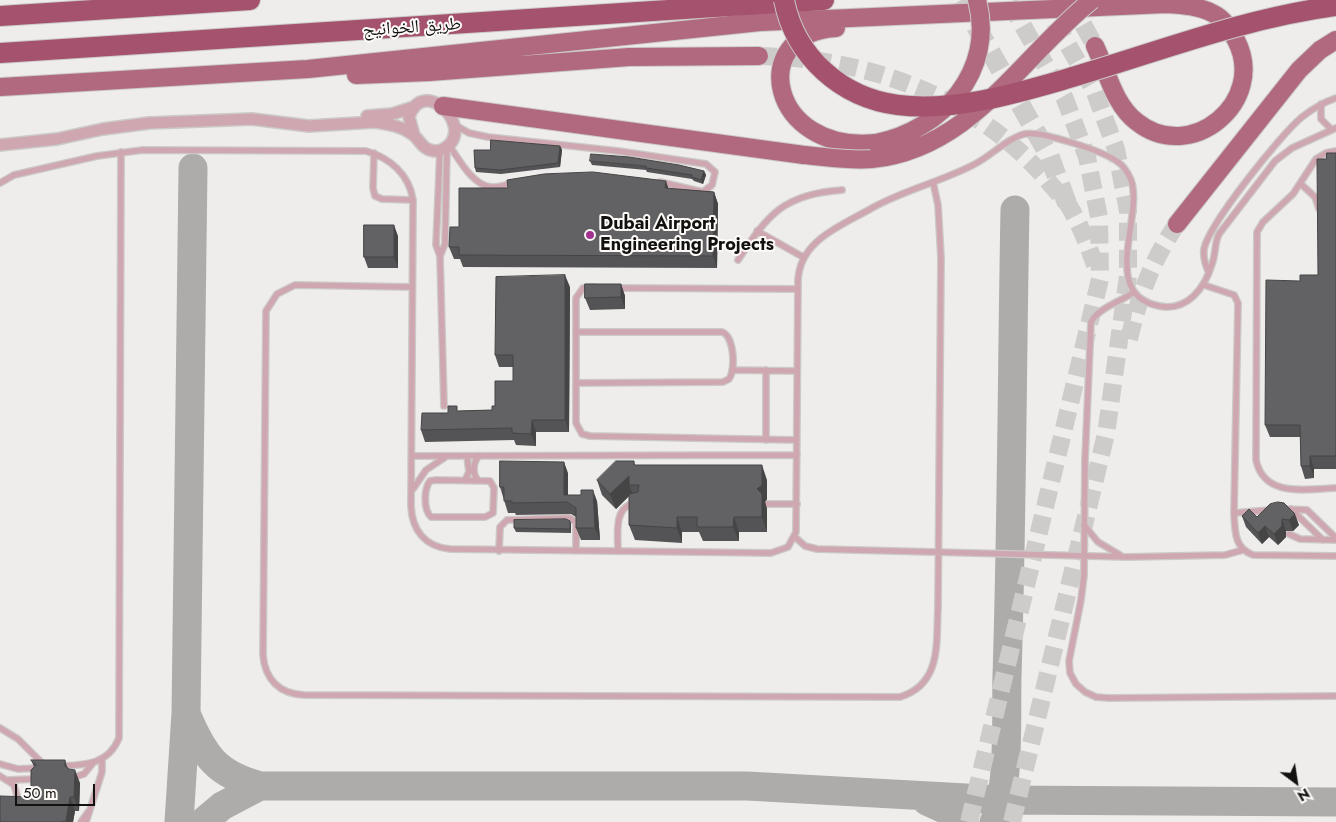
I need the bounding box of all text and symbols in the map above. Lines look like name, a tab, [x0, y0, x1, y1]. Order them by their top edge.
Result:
street label: طريق الخوانيج	[362, 14, 462, 42]
place label: Dubai Airport Engineering Projects	[600, 214, 774, 256]
marker: Dubai Airport Engineering Projects	[584, 229, 596, 241]
north arrow	[1271, 757, 1321, 807]
scale bar	[18, 774, 98, 806]
text: 50 m	[23, 782, 57, 804]
text: N	[1294, 783, 1314, 806]

